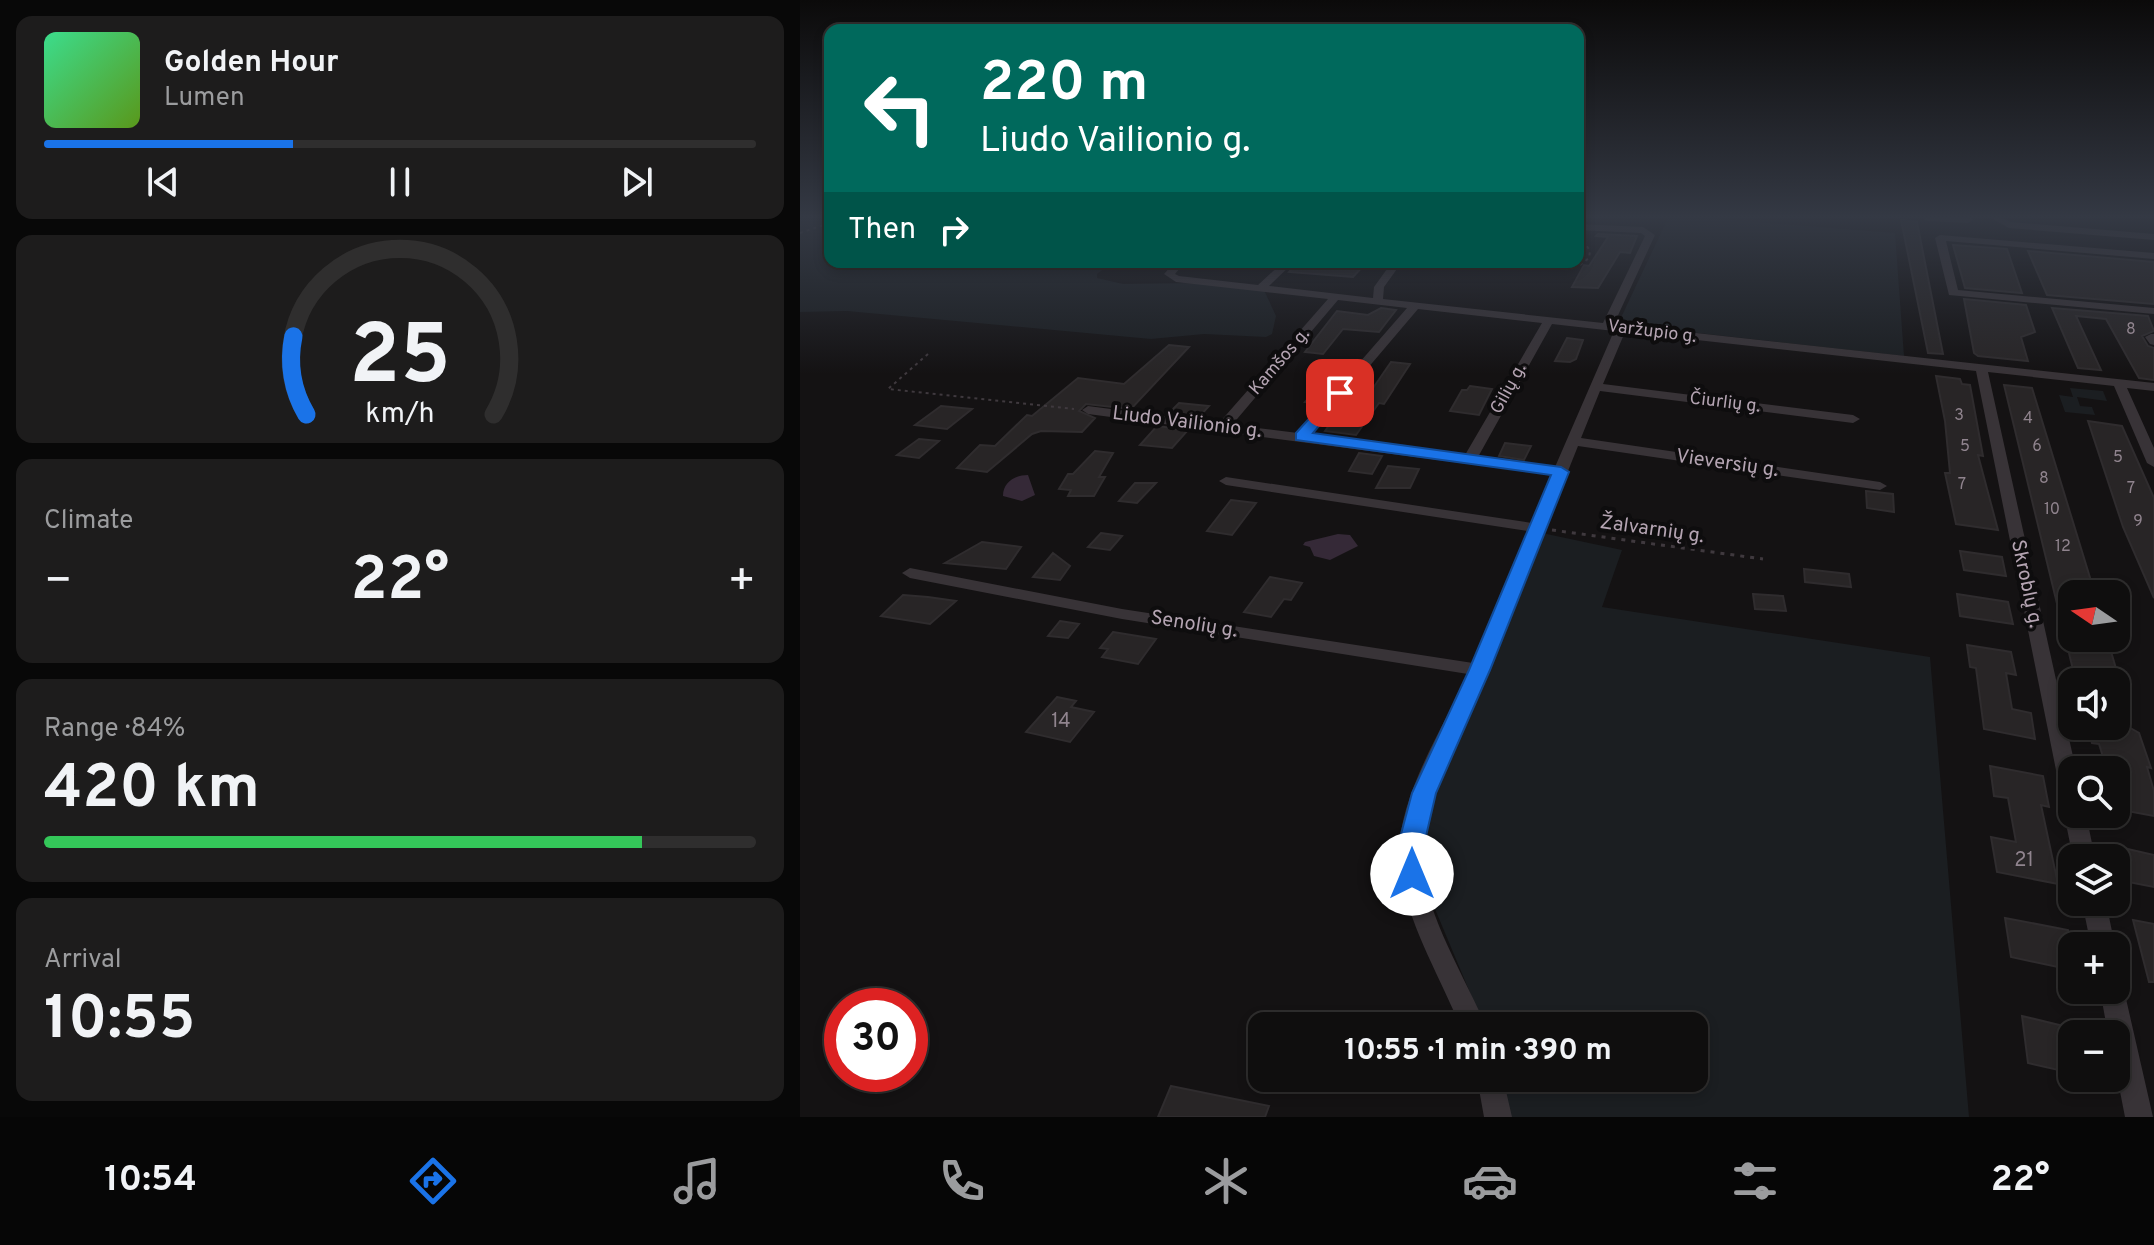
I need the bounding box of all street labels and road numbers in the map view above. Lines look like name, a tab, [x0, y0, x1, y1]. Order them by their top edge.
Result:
street label: Varžupio g.	[1606, 315, 1698, 349]
street label: Kamšos g.	[1245, 324, 1315, 400]
street label: Gilių g.	[1486, 359, 1532, 419]
street label: Čiurlių g.	[1688, 385, 1762, 419]
street label: Liudo Vailionio g.	[1111, 401, 1263, 445]
street label: Vieversių g.	[1674, 444, 1780, 484]
street label: Žalvarnių g.	[1598, 508, 1706, 550]
street label: Skroblų g.	[2004, 538, 2048, 630]
street label: Senolių g.	[1149, 605, 1239, 645]

